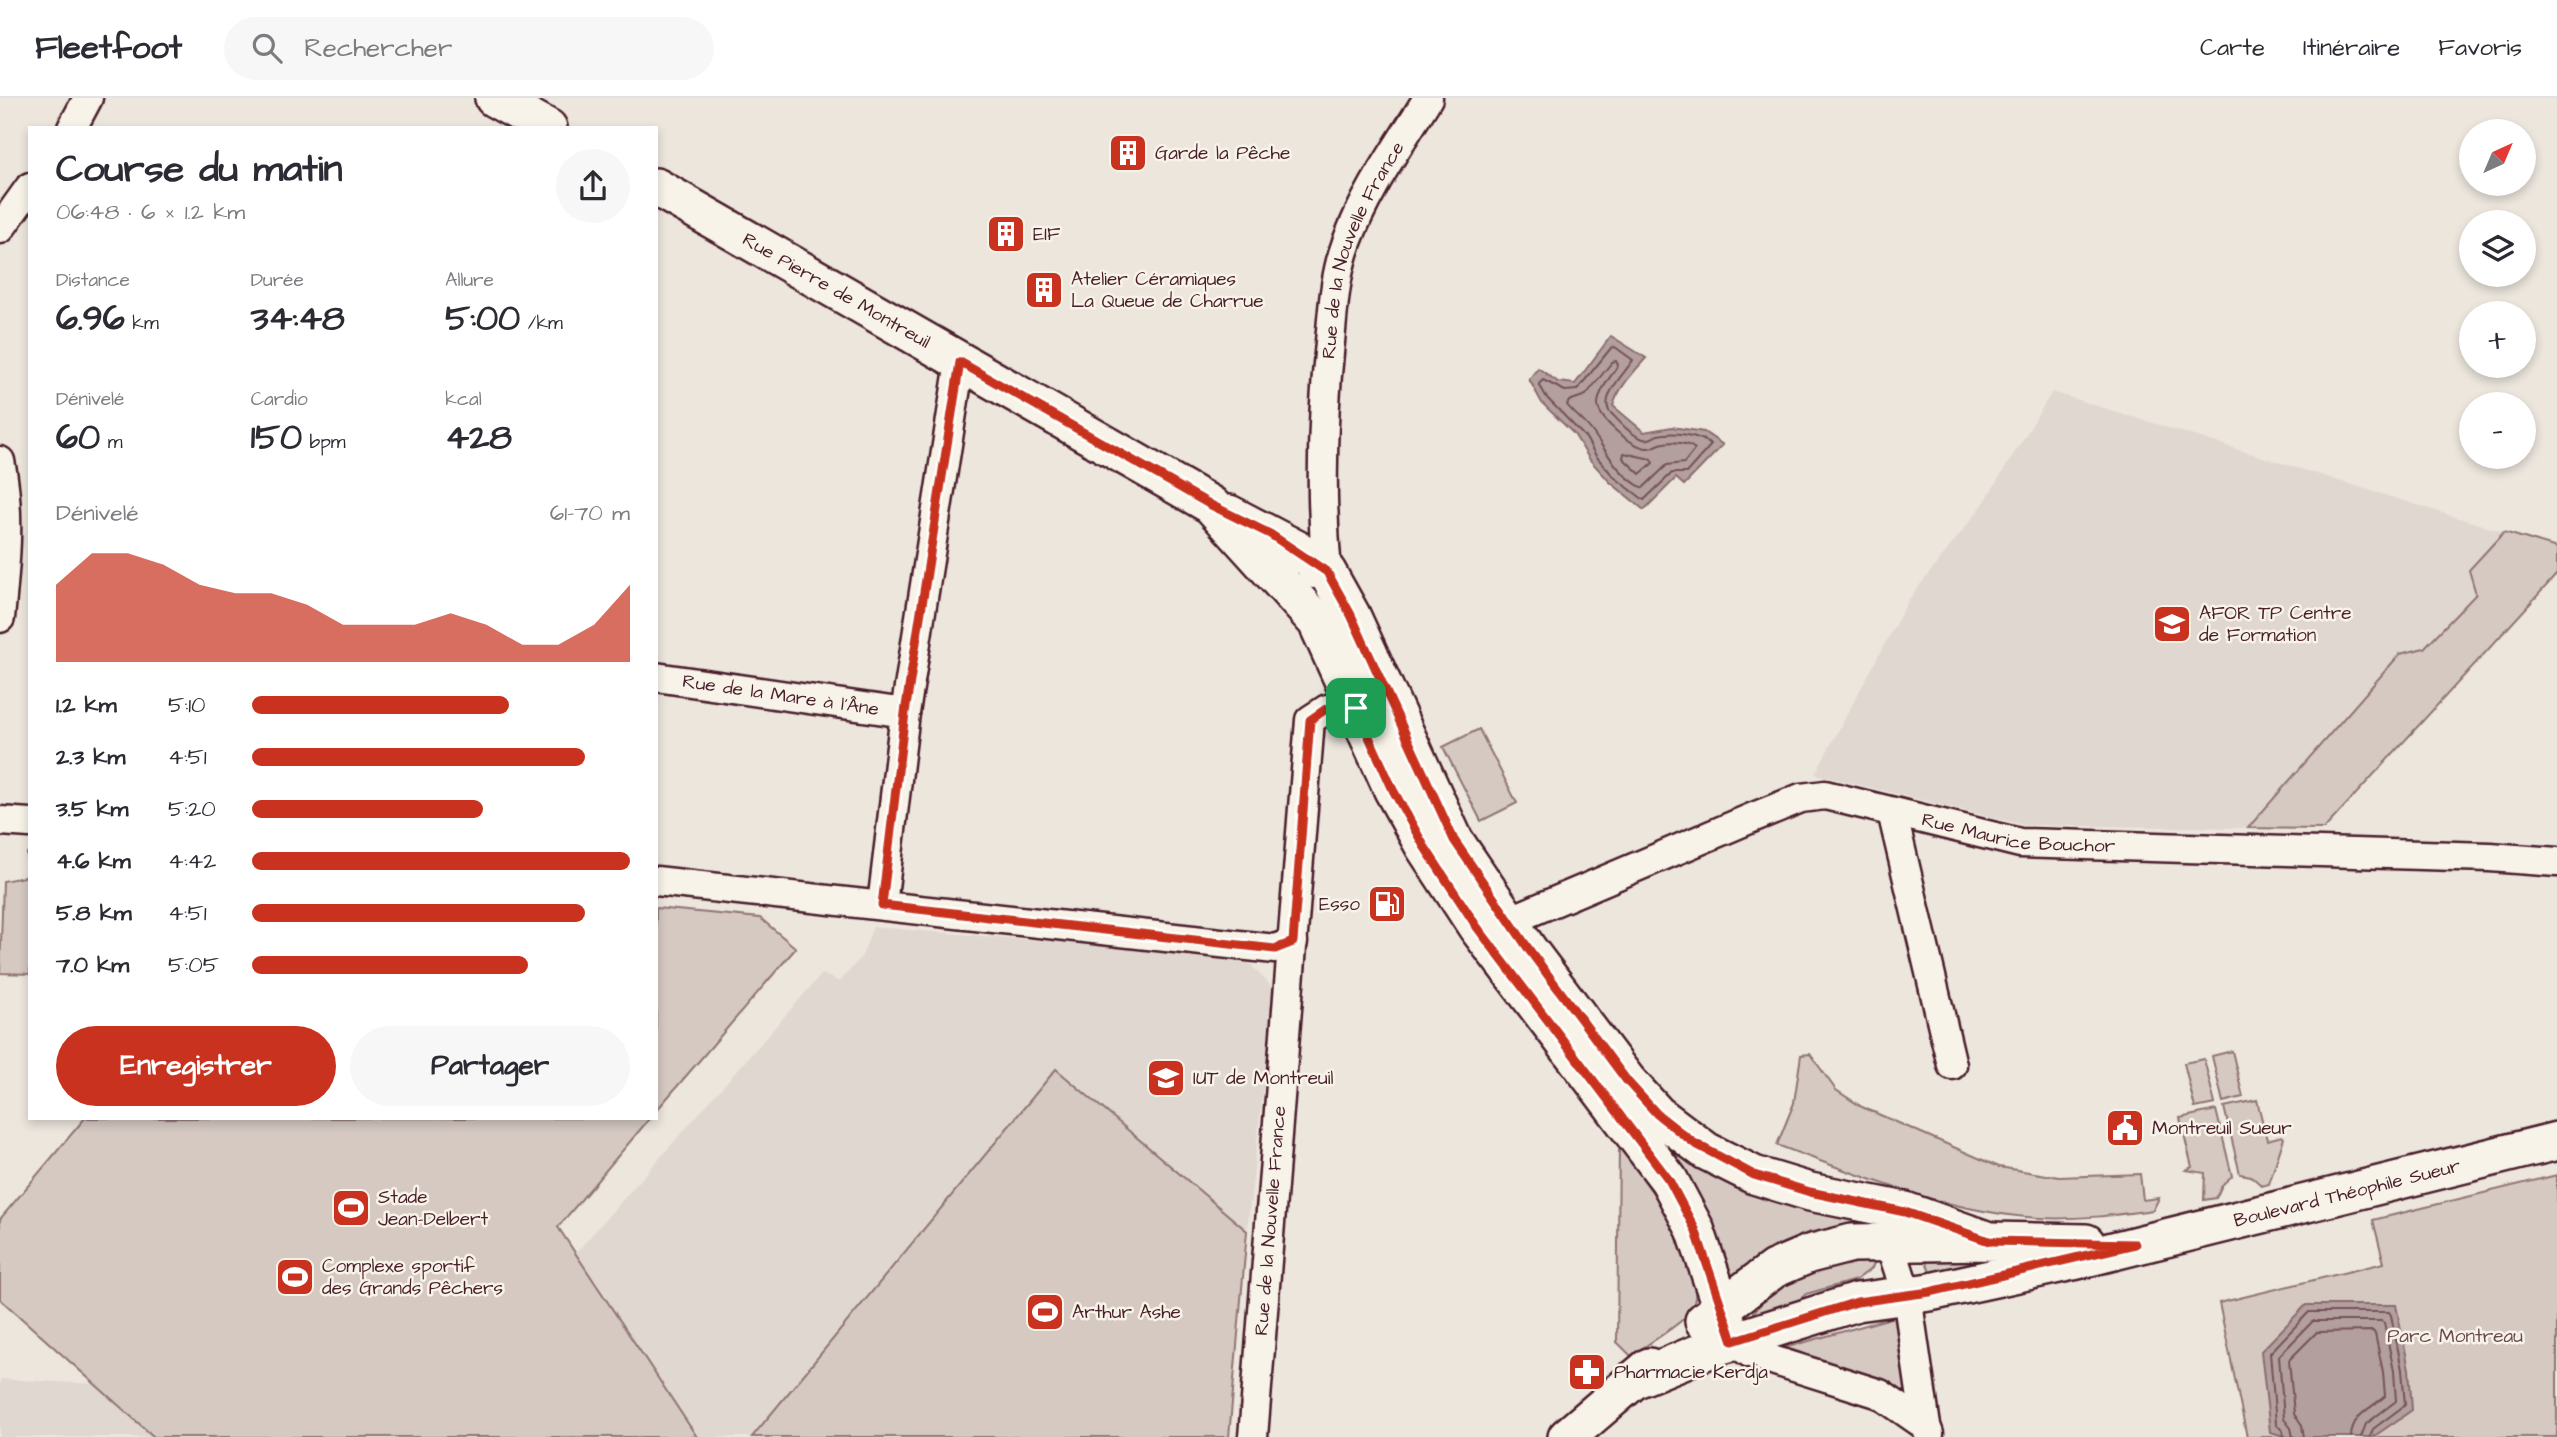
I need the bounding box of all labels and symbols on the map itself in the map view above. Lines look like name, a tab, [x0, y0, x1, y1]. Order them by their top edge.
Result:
north arrow	[2459, 119, 2536, 196]
building icon: Garde la Pêche	[1107, 132, 1149, 174]
street label: Rue de la Nouvelle France	[1315, 136, 1411, 360]
place label: Garde la Pêche	[1155, 140, 1290, 167]
building icon: EIF	[985, 213, 1027, 255]
place label: EIF	[1033, 221, 1060, 248]
street label: Rue Pierre de Montreuil	[737, 226, 936, 355]
place label: Atelier Céramiques La Queue de Charrue	[1071, 266, 1264, 315]
building icon: Atelier Céramiques La Queue de Charrue	[1023, 269, 1065, 311]
place label: AFOR TP Centre de Formation	[2199, 600, 2351, 649]
school or university icon: AFOR TP Centre de Formation	[2151, 603, 2193, 645]
street label: Rue de la Mare à l'Âne	[681, 667, 881, 723]
pin	[1326, 678, 1386, 738]
street label: Rue Maurice Bouchor	[1919, 806, 2116, 859]
fuel station icon: Esso	[1366, 883, 1408, 925]
place label: Esso	[1319, 891, 1360, 918]
school or university icon: IUT de Montreuil	[1145, 1057, 1187, 1099]
place label: IUT de Montreuil	[1193, 1065, 1333, 1092]
street label: Rue de la Nouvelle France	[1248, 1105, 1293, 1337]
public building icon: Montreuil Sueur	[2104, 1107, 2146, 1149]
place label: Montreuil Sueur	[2152, 1115, 2292, 1142]
street label: Boulevard Théophile Sueur	[2231, 1152, 2464, 1234]
place label: Stade Jean-Delbert	[378, 1184, 488, 1233]
sports icon: Stade Jean-Delbert	[330, 1187, 372, 1229]
place label: Complexe sportif des Grands Pêchers	[322, 1253, 503, 1302]
sports icon: Complexe sportif des Grands Pêchers	[274, 1256, 316, 1298]
sports icon: Arthur Ashe	[1024, 1291, 1066, 1333]
place label: Arthur Ashe	[1072, 1299, 1181, 1326]
park label: Parc Montreau	[2387, 1323, 2523, 1350]
pharmacy icon: Pharmacie Kerdja	[1566, 1351, 1608, 1393]
place label: Pharmacie Kerdja	[1614, 1359, 1768, 1386]

